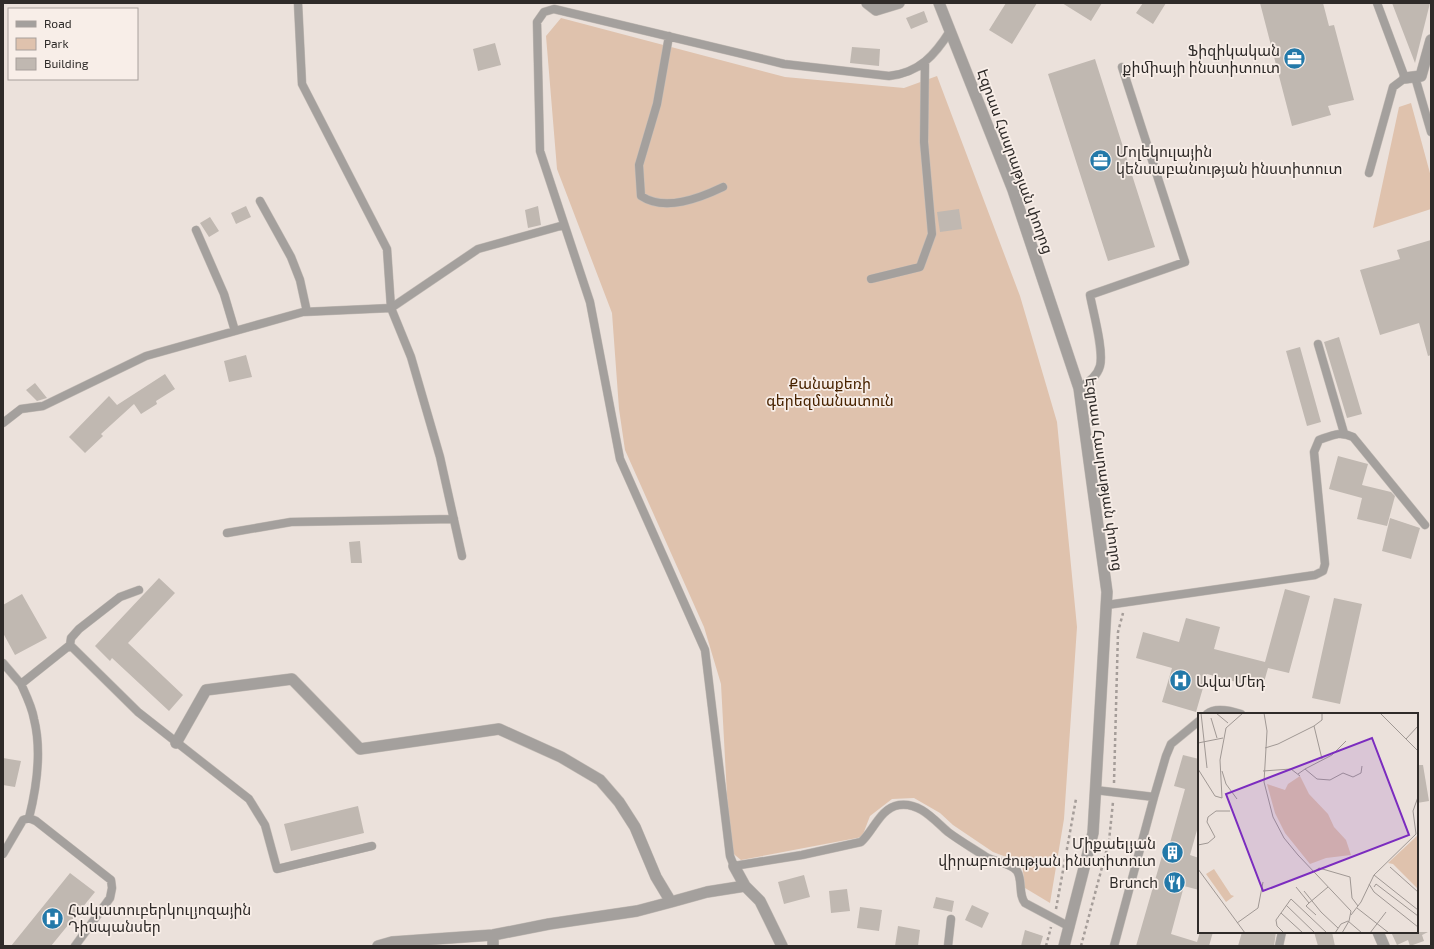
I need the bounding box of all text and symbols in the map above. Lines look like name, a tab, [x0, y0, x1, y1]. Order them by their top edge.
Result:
legend	[8, 8, 138, 80]
text: Road	[44, 16, 72, 30]
text: Park	[44, 36, 69, 50]
place label: Ֆիզիկական քիմիայի ինստիտուտ	[1122, 41, 1280, 77]
office icon: Ֆիզիկական քիմիայի ինստիտուտ	[1282, 46, 1308, 72]
text: Building	[44, 56, 89, 70]
street label: Էզրաս Հասրաթյան փողոց	[973, 66, 1058, 256]
place label: Մոլեկուլային կենսաբանության ինստիտուտ	[1116, 142, 1342, 178]
office icon: Մոլեկուլային կենսաբանության ինստիտուտ	[1088, 147, 1114, 173]
park label: Քանաքեռի գերեզմանատուն	[766, 374, 894, 410]
street label: Էզրաս Հասրաթյան փողոց	[1081, 376, 1128, 572]
hospital icon: Ավա Մեդ	[1167, 668, 1193, 694]
place label: Ավա Մեդ	[1196, 672, 1266, 691]
inset map	[1198, 713, 1418, 933]
place label: Միքաելյան վիրաբուժության ինստիտուտ	[938, 834, 1156, 870]
building icon: Միքաելյան վիրաբուժության ինստիտուտ	[1159, 839, 1185, 865]
restaurant icon: Brunch	[1161, 869, 1187, 895]
place label: Brunch	[1109, 873, 1158, 891]
place label: Հակատուբերկուլյոզային Դիսպանսեր	[68, 900, 251, 936]
hospital icon: Հակատուբերկուլյոզային Դիսպանսեր	[40, 905, 66, 931]

